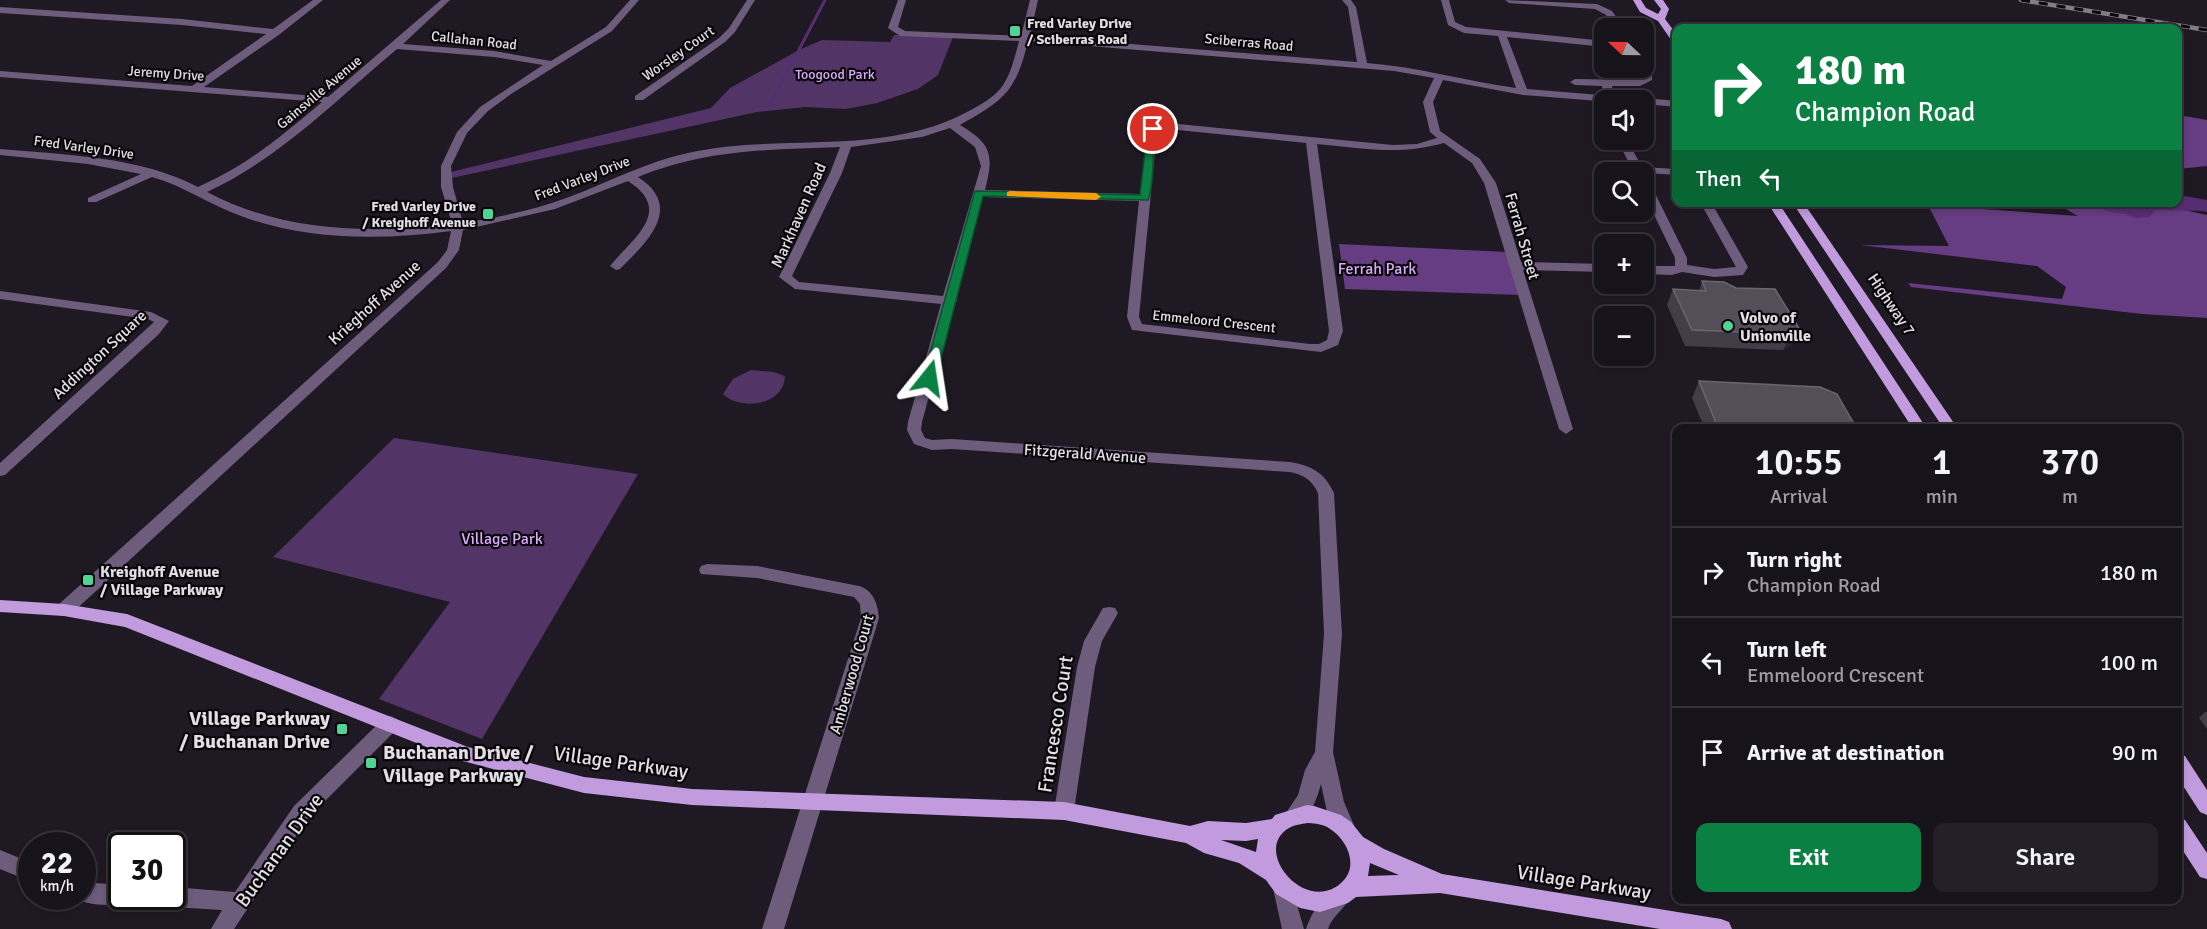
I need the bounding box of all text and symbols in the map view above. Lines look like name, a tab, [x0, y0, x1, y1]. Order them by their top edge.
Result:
place label: Fred Varley Drive / Sciberras Road	[1027, 15, 1132, 48]
north arrow	[1594, 18, 1654, 78]
map controls	[1594, 18, 1654, 366]
street label: Worsley Court	[639, 22, 718, 84]
marker: Fred Varley Drive / Sciberras Road	[1008, 24, 1022, 38]
street label: Callahan Road	[430, 28, 518, 53]
street label: Sciberras Road	[1204, 30, 1294, 55]
text: 180 m	[1795, 45, 1906, 96]
icon: right	[1696, 48, 1774, 126]
street label: Gainsville Avenue	[273, 52, 365, 133]
street label: Jeremy Drive	[127, 62, 205, 85]
park label: Toogood Park	[795, 66, 875, 83]
button: sound	[1594, 90, 1654, 150]
text: Champion Road	[1795, 96, 1975, 129]
pin	[1127, 103, 1178, 154]
icon: arrive	[1136, 112, 1169, 145]
street label: Fred Varley Drive	[33, 132, 135, 163]
street label: Fred Varley Drive	[532, 152, 632, 204]
street label: Markhaven Road	[767, 160, 831, 271]
button: search	[1594, 162, 1654, 222]
icon: left	[1754, 162, 1787, 195]
text: Then	[1696, 165, 1742, 192]
street label: Ferrah Street	[1500, 190, 1544, 282]
place label: Fred Varley Drive / Kreighoff Avenue	[362, 198, 476, 231]
marker: Fred Varley Drive / Kreighoff Avenue	[481, 207, 495, 221]
button: +	[1594, 234, 1654, 294]
street label: Krieghoff Avenue	[324, 256, 425, 349]
park label: Ferrah Park	[1338, 259, 1416, 279]
street label: Highway 7	[1863, 270, 1919, 340]
street label: Addington Square	[48, 306, 151, 404]
button: −	[1594, 306, 1654, 366]
street label: Emmeloord Crescent	[1151, 307, 1277, 336]
place label: Volvo of Unionville	[1740, 308, 1811, 346]
marker: Volvo of Unionville	[1721, 319, 1735, 333]
position arrow	[897, 346, 961, 410]
street label: Fitzgerald Avenue	[1023, 440, 1147, 468]
text: 10:55	[1755, 440, 1843, 485]
text: 1	[1932, 440, 1952, 485]
text: 370	[2041, 440, 2099, 485]
text: Arrival	[1770, 484, 1828, 509]
text: min	[1926, 484, 1958, 509]
text: m	[2062, 484, 2078, 509]
park label: Village Park	[461, 529, 543, 549]
text: Turn right	[1747, 546, 1842, 573]
icon: right	[1696, 556, 1729, 589]
text: 180 m	[2100, 559, 2158, 586]
place label: Kreighoff Avenue / Village Parkway	[100, 562, 223, 600]
marker: Kreighoff Avenue / Village Parkway	[81, 573, 95, 587]
text: Champion Road	[1747, 573, 1881, 598]
street label: Amberwood Court	[825, 612, 879, 736]
text: Turn left	[1747, 636, 1827, 663]
icon: left	[1696, 646, 1729, 679]
text: 100 m	[2100, 649, 2158, 676]
street label: Francesco Court	[1032, 654, 1079, 794]
text: Emmeloord Crescent	[1747, 663, 1924, 688]
place label: Village Parkway / Buchanan Drive	[179, 706, 330, 754]
marker: Village Parkway / Buchanan Drive	[335, 722, 349, 736]
icon: arrive	[1696, 736, 1729, 769]
text: Arrive at destination	[1747, 739, 1944, 766]
text: 90 m	[2112, 739, 2158, 766]
place label: Buchanan Drive / Village Parkway	[383, 740, 534, 788]
street label: Village Parkway	[552, 741, 690, 784]
marker: Buchanan Drive / Village Parkway	[364, 756, 378, 770]
street label: Buchanan Drive	[230, 789, 329, 912]
button: Exit	[1696, 823, 1921, 892]
button: Share	[1933, 823, 2158, 892]
speed limit sign: 30	[108, 832, 186, 910]
text: 22	[41, 845, 73, 882]
street label: Village Parkway	[1515, 860, 1653, 906]
text: km/h	[40, 877, 74, 895]

